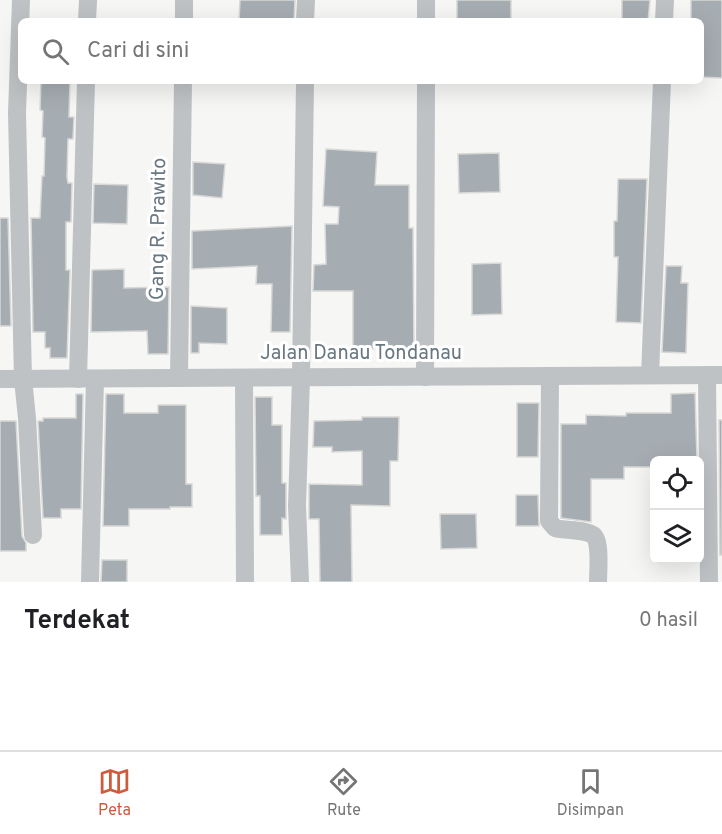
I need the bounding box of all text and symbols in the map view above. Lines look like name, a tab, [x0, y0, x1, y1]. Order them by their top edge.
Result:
search box	[18, 18, 704, 84]
icon: search	[39, 35, 72, 68]
text: Cari di sini	[87, 38, 189, 65]
street label: Gang R. Prawito	[145, 158, 173, 300]
street label: Jalan Danau Tondanau	[260, 341, 462, 367]
map controls	[650, 456, 704, 564]
button: locate	[650, 456, 704, 510]
button: layers	[650, 510, 704, 564]
text: Terdekat	[24, 605, 130, 638]
text: 0 hasil	[639, 608, 698, 634]
tab: Peta	[98, 765, 131, 821]
tab: Rute	[327, 765, 361, 821]
tab: Disimpan	[557, 765, 624, 821]

